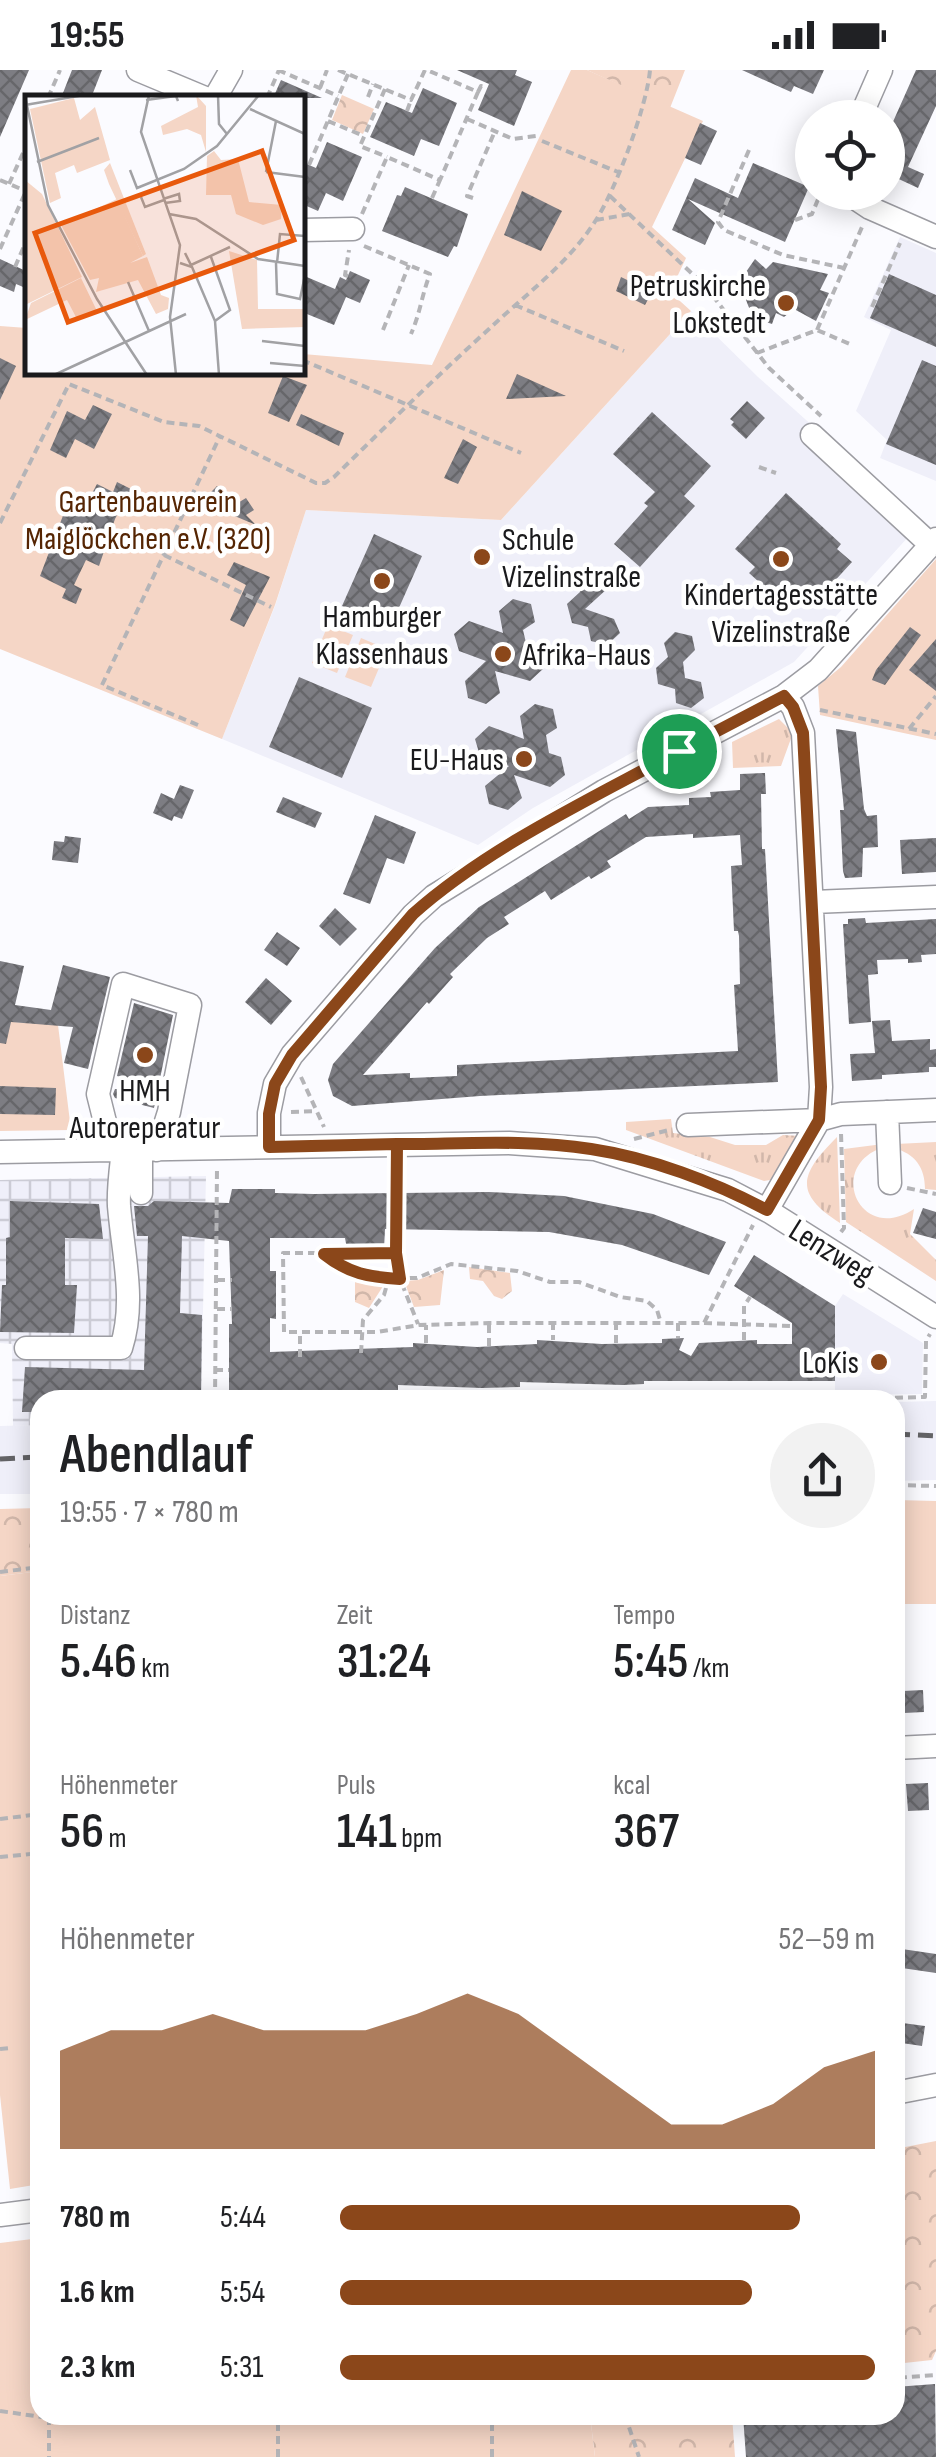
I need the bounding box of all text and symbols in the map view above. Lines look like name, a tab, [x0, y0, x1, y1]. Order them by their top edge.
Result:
text: 19:55	[50, 13, 125, 58]
inset map	[25, 95, 305, 375]
map controls	[795, 100, 905, 210]
button: locate	[795, 100, 905, 210]
place label: Petruskirche Lokstedt	[630, 267, 766, 343]
marker: Petruskirche Lokstedt	[775, 292, 797, 314]
park label: Gartenbauverein Maiglöckchen e.V. (320)	[25, 483, 271, 559]
place label: Schule Vizelinstraße	[502, 521, 641, 597]
marker: Schule Vizelinstraße	[471, 546, 493, 568]
marker: Kindertagesstätte Vizelinstraße	[770, 548, 792, 570]
marker: Hamburger Klassenhaus	[371, 570, 393, 592]
place label: Kindertagesstätte Vizelinstraße	[684, 576, 878, 652]
place label: Hamburger Klassenhaus	[316, 598, 448, 674]
place label: Afrika-Haus	[522, 636, 651, 675]
marker: Afrika-Haus	[492, 643, 514, 665]
pin	[637, 709, 722, 794]
icon: arrive	[652, 724, 707, 779]
place label: EU-Haus	[410, 741, 504, 780]
marker: EU-Haus	[513, 748, 535, 770]
marker: HMH Autoreperatur	[134, 1044, 156, 1066]
place label: HMH Autoreperatur	[69, 1072, 220, 1148]
street label: Lenzweg	[781, 1211, 881, 1293]
place label: LoKis	[802, 1344, 859, 1383]
marker: LoKis	[868, 1351, 890, 1373]
text: Abendlauf	[60, 1422, 253, 1489]
button: share	[770, 1423, 875, 1528]
text: 19:55 · 7 × 780 m	[60, 1493, 239, 1532]
text: Distanz	[60, 1599, 130, 1632]
text: Zeit	[337, 1599, 373, 1632]
text: Tempo	[613, 1599, 675, 1632]
text: 5.46	[60, 1632, 137, 1692]
text: 31:24	[337, 1632, 431, 1692]
text: 5:45	[613, 1632, 688, 1692]
text: km	[137, 1652, 170, 1685]
text: /km	[688, 1652, 729, 1685]
text: Höhenmeter	[60, 1769, 178, 1802]
text: Puls	[337, 1769, 375, 1802]
text: kcal	[613, 1769, 650, 1802]
text: 56	[60, 1802, 104, 1862]
text: 141	[337, 1802, 397, 1862]
text: 367	[613, 1802, 679, 1862]
text: m	[104, 1822, 126, 1855]
text: bpm	[397, 1822, 442, 1855]
text: Höhenmeter	[60, 1920, 195, 1959]
text: 52–59 m	[779, 1920, 875, 1959]
text: 780 m	[60, 2198, 130, 2237]
text: 5:44	[220, 2198, 266, 2237]
text: 1.6 km	[60, 2273, 135, 2312]
text: 5:54	[220, 2273, 265, 2312]
text: 2.3 km	[60, 2348, 135, 2387]
text: 5:31	[220, 2348, 264, 2387]

